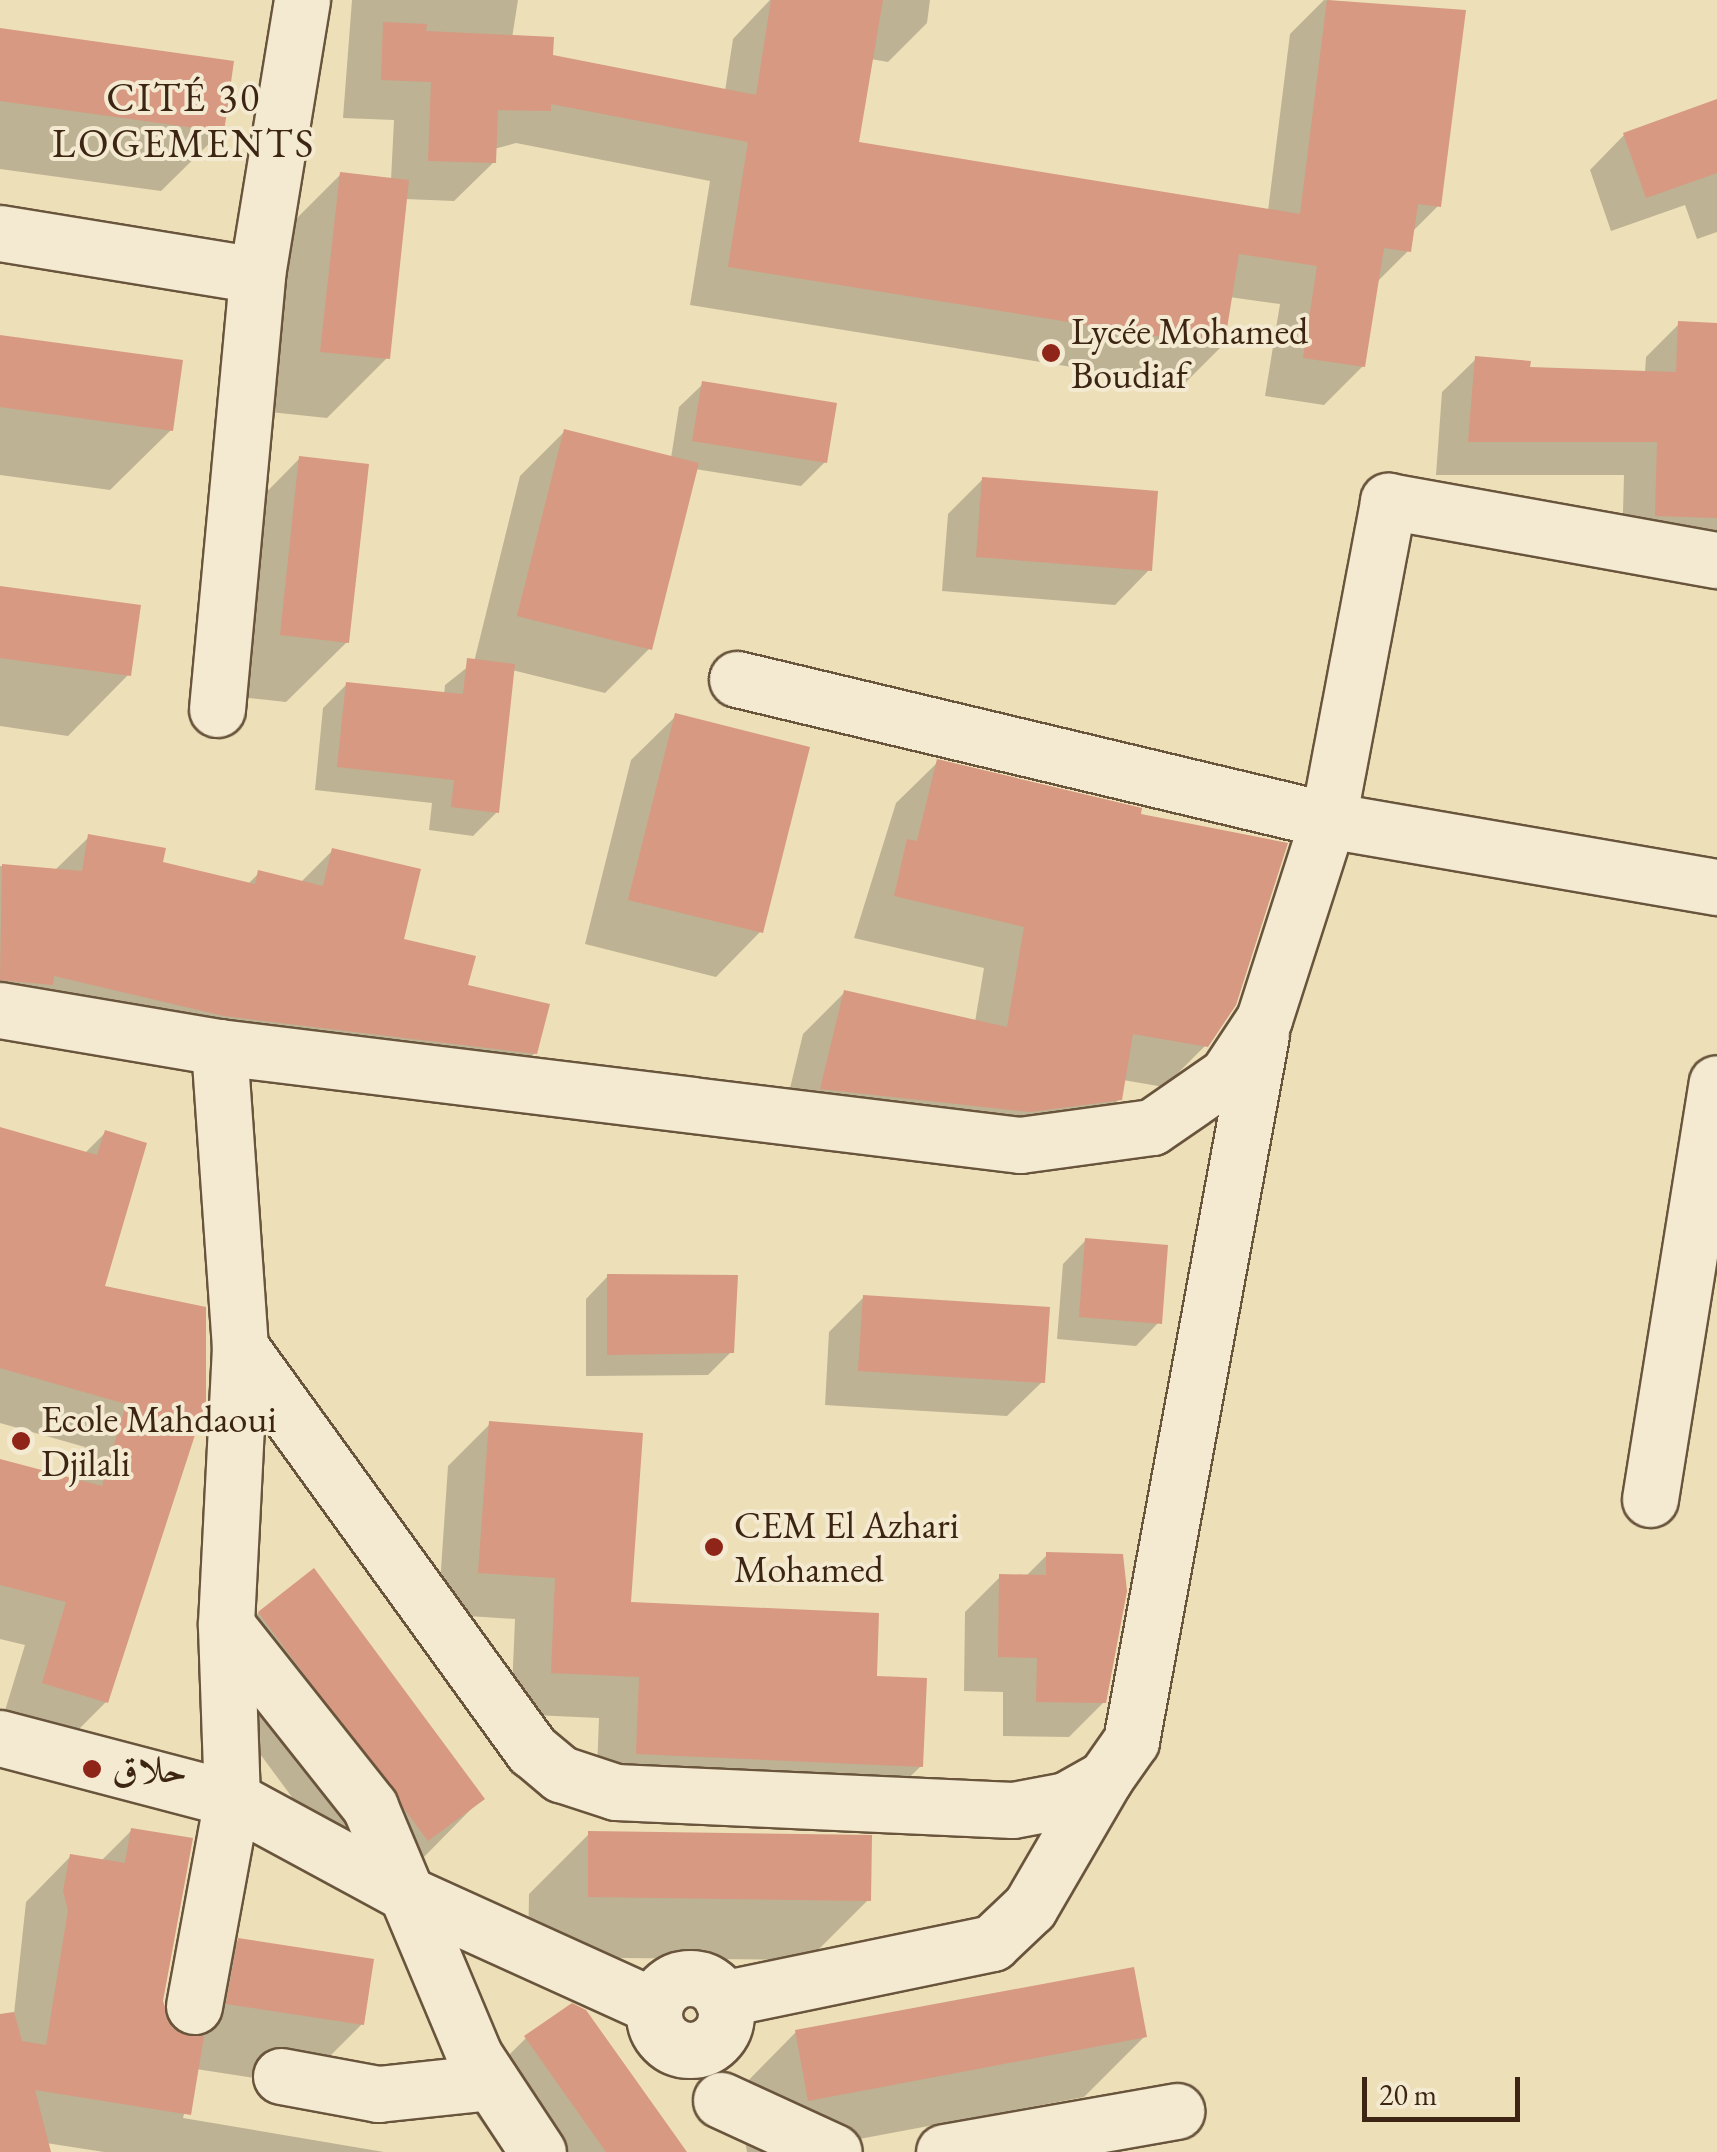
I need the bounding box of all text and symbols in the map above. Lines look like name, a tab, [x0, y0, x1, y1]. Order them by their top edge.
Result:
district label: CITÉ 30 LOGEMENTS	[52, 73, 316, 167]
place label: Lycée Mohamed Boudiaf	[1071, 308, 1308, 398]
marker: Lycée Mohamed Boudiaf	[1040, 342, 1062, 364]
place label: Ecole Mahdaoui Djilali	[41, 1396, 277, 1486]
marker: Ecole Mahdaoui Djilali	[10, 1430, 32, 1452]
place label: CEM El Azhari Mohamed	[734, 1502, 959, 1592]
marker: CEM El Azhari Mohamed	[703, 1536, 725, 1558]
place label: حلاق	[112, 1746, 187, 1792]
marker: حلاق	[81, 1758, 103, 1780]
scale bar	[1367, 2057, 1524, 2119]
text: 20 m	[1379, 2075, 1437, 2114]

